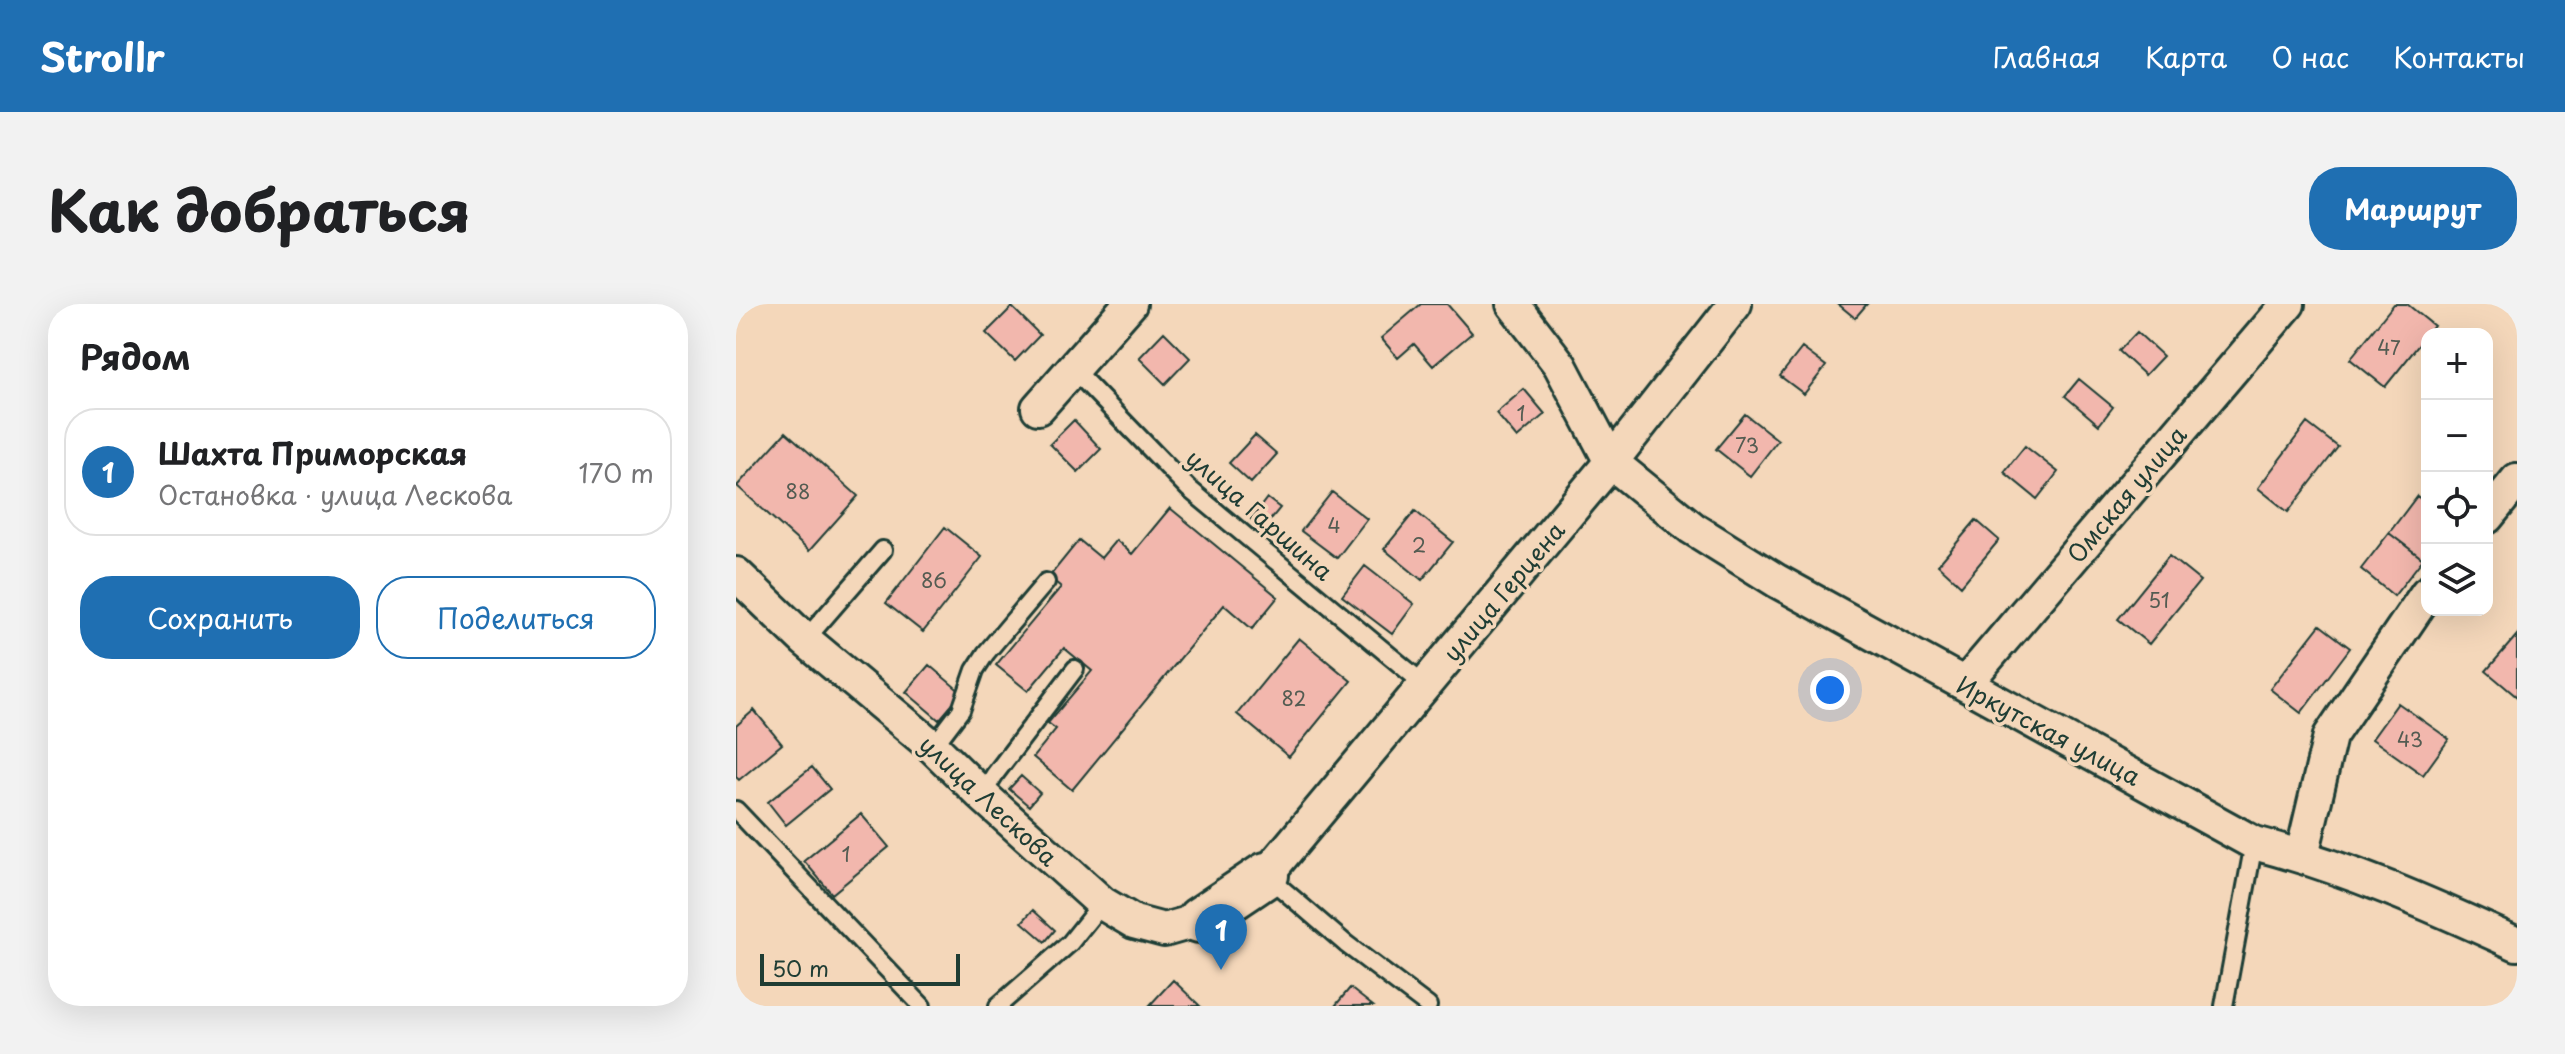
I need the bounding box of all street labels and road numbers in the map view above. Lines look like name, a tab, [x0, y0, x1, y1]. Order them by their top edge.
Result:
street label: Омская улица	[2058, 418, 2194, 570]
street label: улица Гаршина	[1178, 440, 1342, 588]
street label: улица Герцена	[1434, 513, 1573, 669]
street label: Иркутская улица	[1951, 666, 2147, 794]
street label: улица Лескова	[912, 726, 1066, 874]

